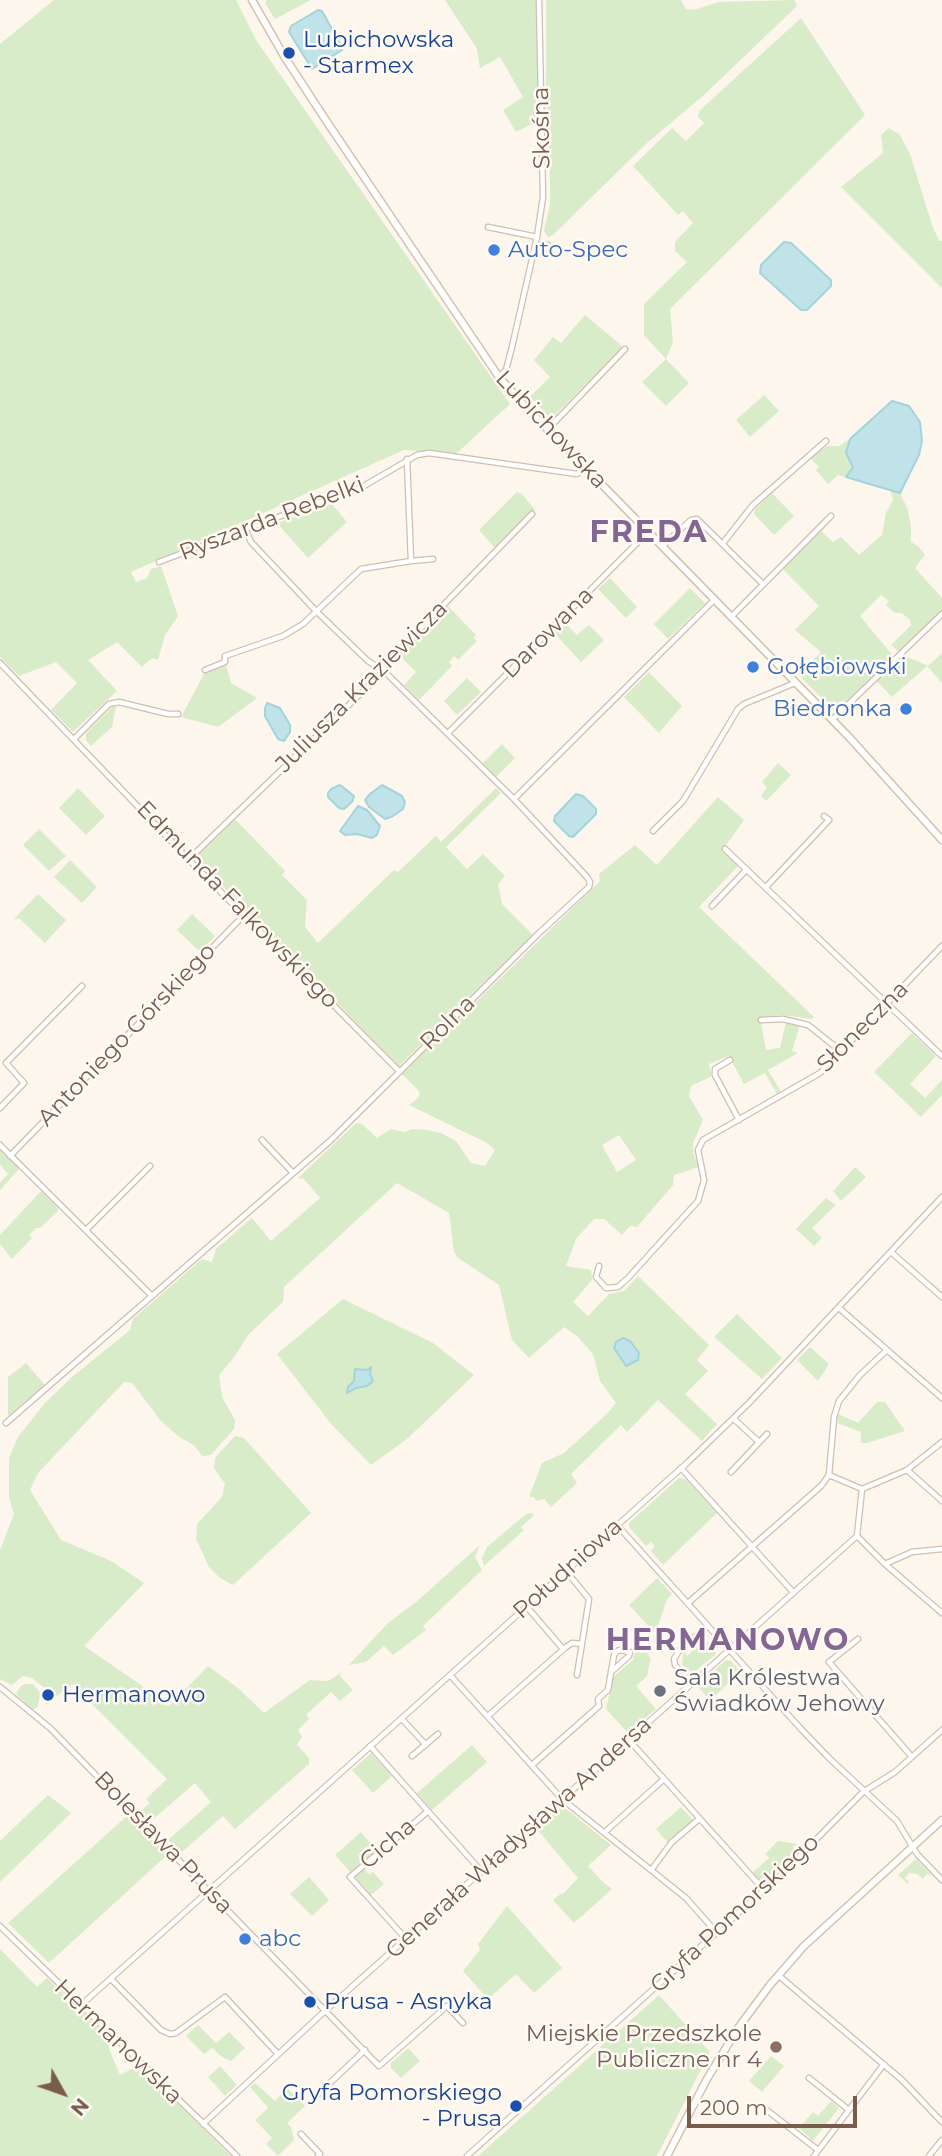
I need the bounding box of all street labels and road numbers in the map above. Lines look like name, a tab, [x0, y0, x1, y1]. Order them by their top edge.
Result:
street label: Skośna	[527, 87, 557, 169]
street label: Lubichowska	[489, 365, 613, 495]
street label: Ryszarda Rebelki	[176, 471, 368, 567]
street label: Darowana	[497, 582, 599, 684]
street label: Juliusza Kraziewicza	[270, 595, 454, 779]
street label: Edmunda Falkowskiego	[131, 795, 343, 1015]
street label: Antoniego Górskiego	[32, 938, 222, 1132]
street label: Słoneczna	[811, 975, 915, 1079]
street label: Rolna	[415, 990, 481, 1056]
street label: Południowa	[508, 1513, 628, 1625]
street label: Generała Władysława Andersa	[380, 1711, 658, 1965]
street label: Bolesława Prusa	[88, 1766, 238, 1920]
street label: Cicha	[354, 1813, 422, 1875]
street label: Gryfa Pomorskiego	[645, 1829, 825, 1999]
street label: Hermanowska	[48, 1974, 188, 2110]

